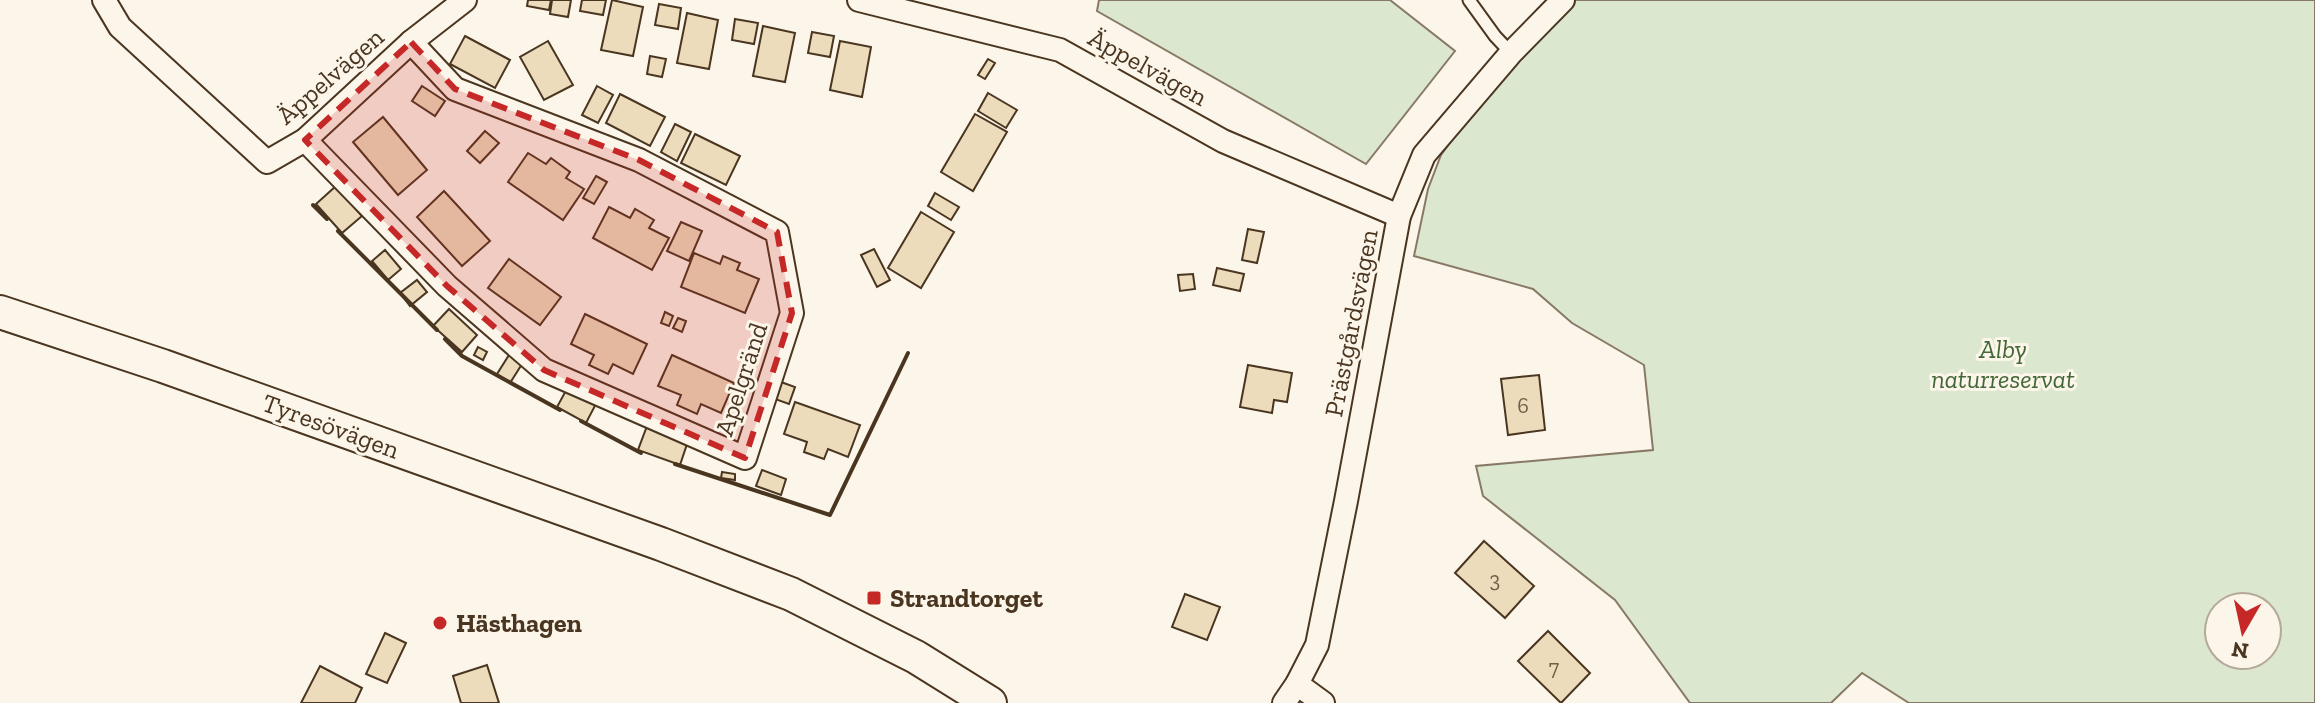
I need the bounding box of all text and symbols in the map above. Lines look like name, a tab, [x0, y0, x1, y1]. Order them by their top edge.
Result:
street label: Äppelvägen	[270, 21, 390, 131]
street label: Äppelvägen	[1083, 21, 1213, 113]
street label: Prästgårdsvägen	[1317, 227, 1385, 419]
street label: Apelgränd	[708, 318, 774, 440]
park label: Alby naturreservat	[1931, 333, 2075, 395]
street label: Tyresövägen	[258, 386, 404, 466]
house number: 6	[1517, 392, 1529, 419]
house number: 3	[1490, 566, 1500, 593]
place label: Strandtorget	[890, 582, 1043, 614]
marker: Strandtorget	[865, 589, 883, 607]
north arrow	[2203, 591, 2283, 671]
place label: Hästhagen	[456, 607, 583, 639]
marker: Hästhagen	[431, 614, 449, 632]
text: N	[2229, 636, 2250, 665]
house number: 7	[1549, 654, 1560, 681]

